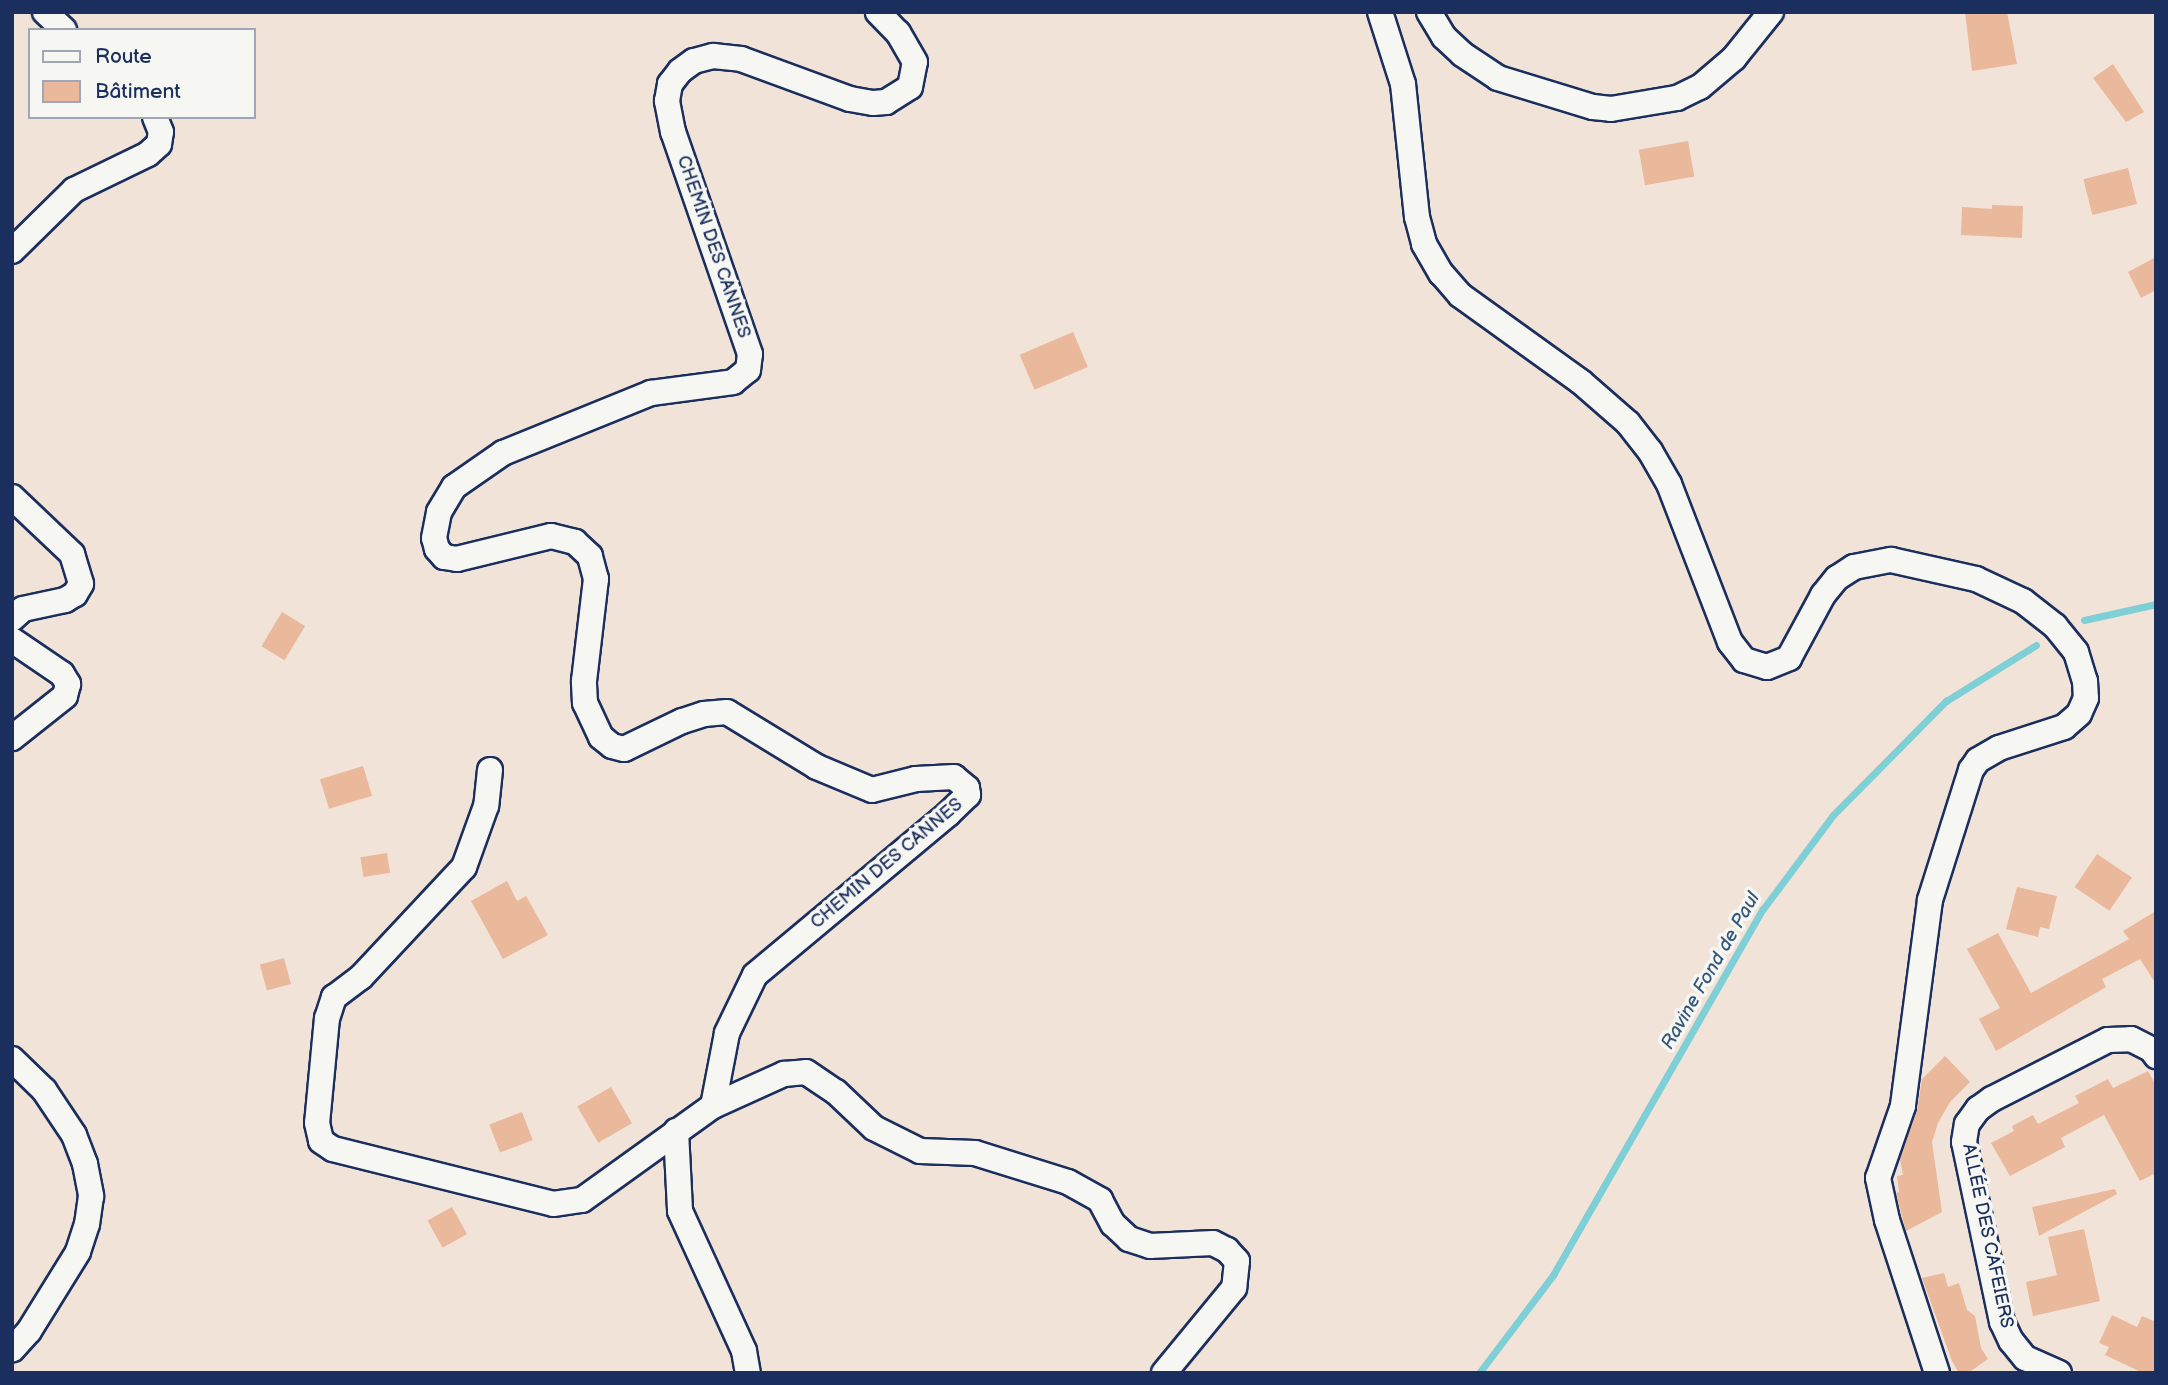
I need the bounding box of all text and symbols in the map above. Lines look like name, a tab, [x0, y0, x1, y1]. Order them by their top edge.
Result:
legend	[28, 28, 256, 119]
text: Route	[95, 44, 152, 69]
text: Bâtiment	[95, 79, 181, 104]
street label: CHEMIN DES CANNES	[672, 153, 754, 341]
street label: CHEMIN DES CANNES	[807, 794, 967, 934]
water label: Ravine Fond de Paul	[1657, 888, 1765, 1054]
street label: ALLÉE DES CAFEIERS	[1957, 1142, 2017, 1330]

